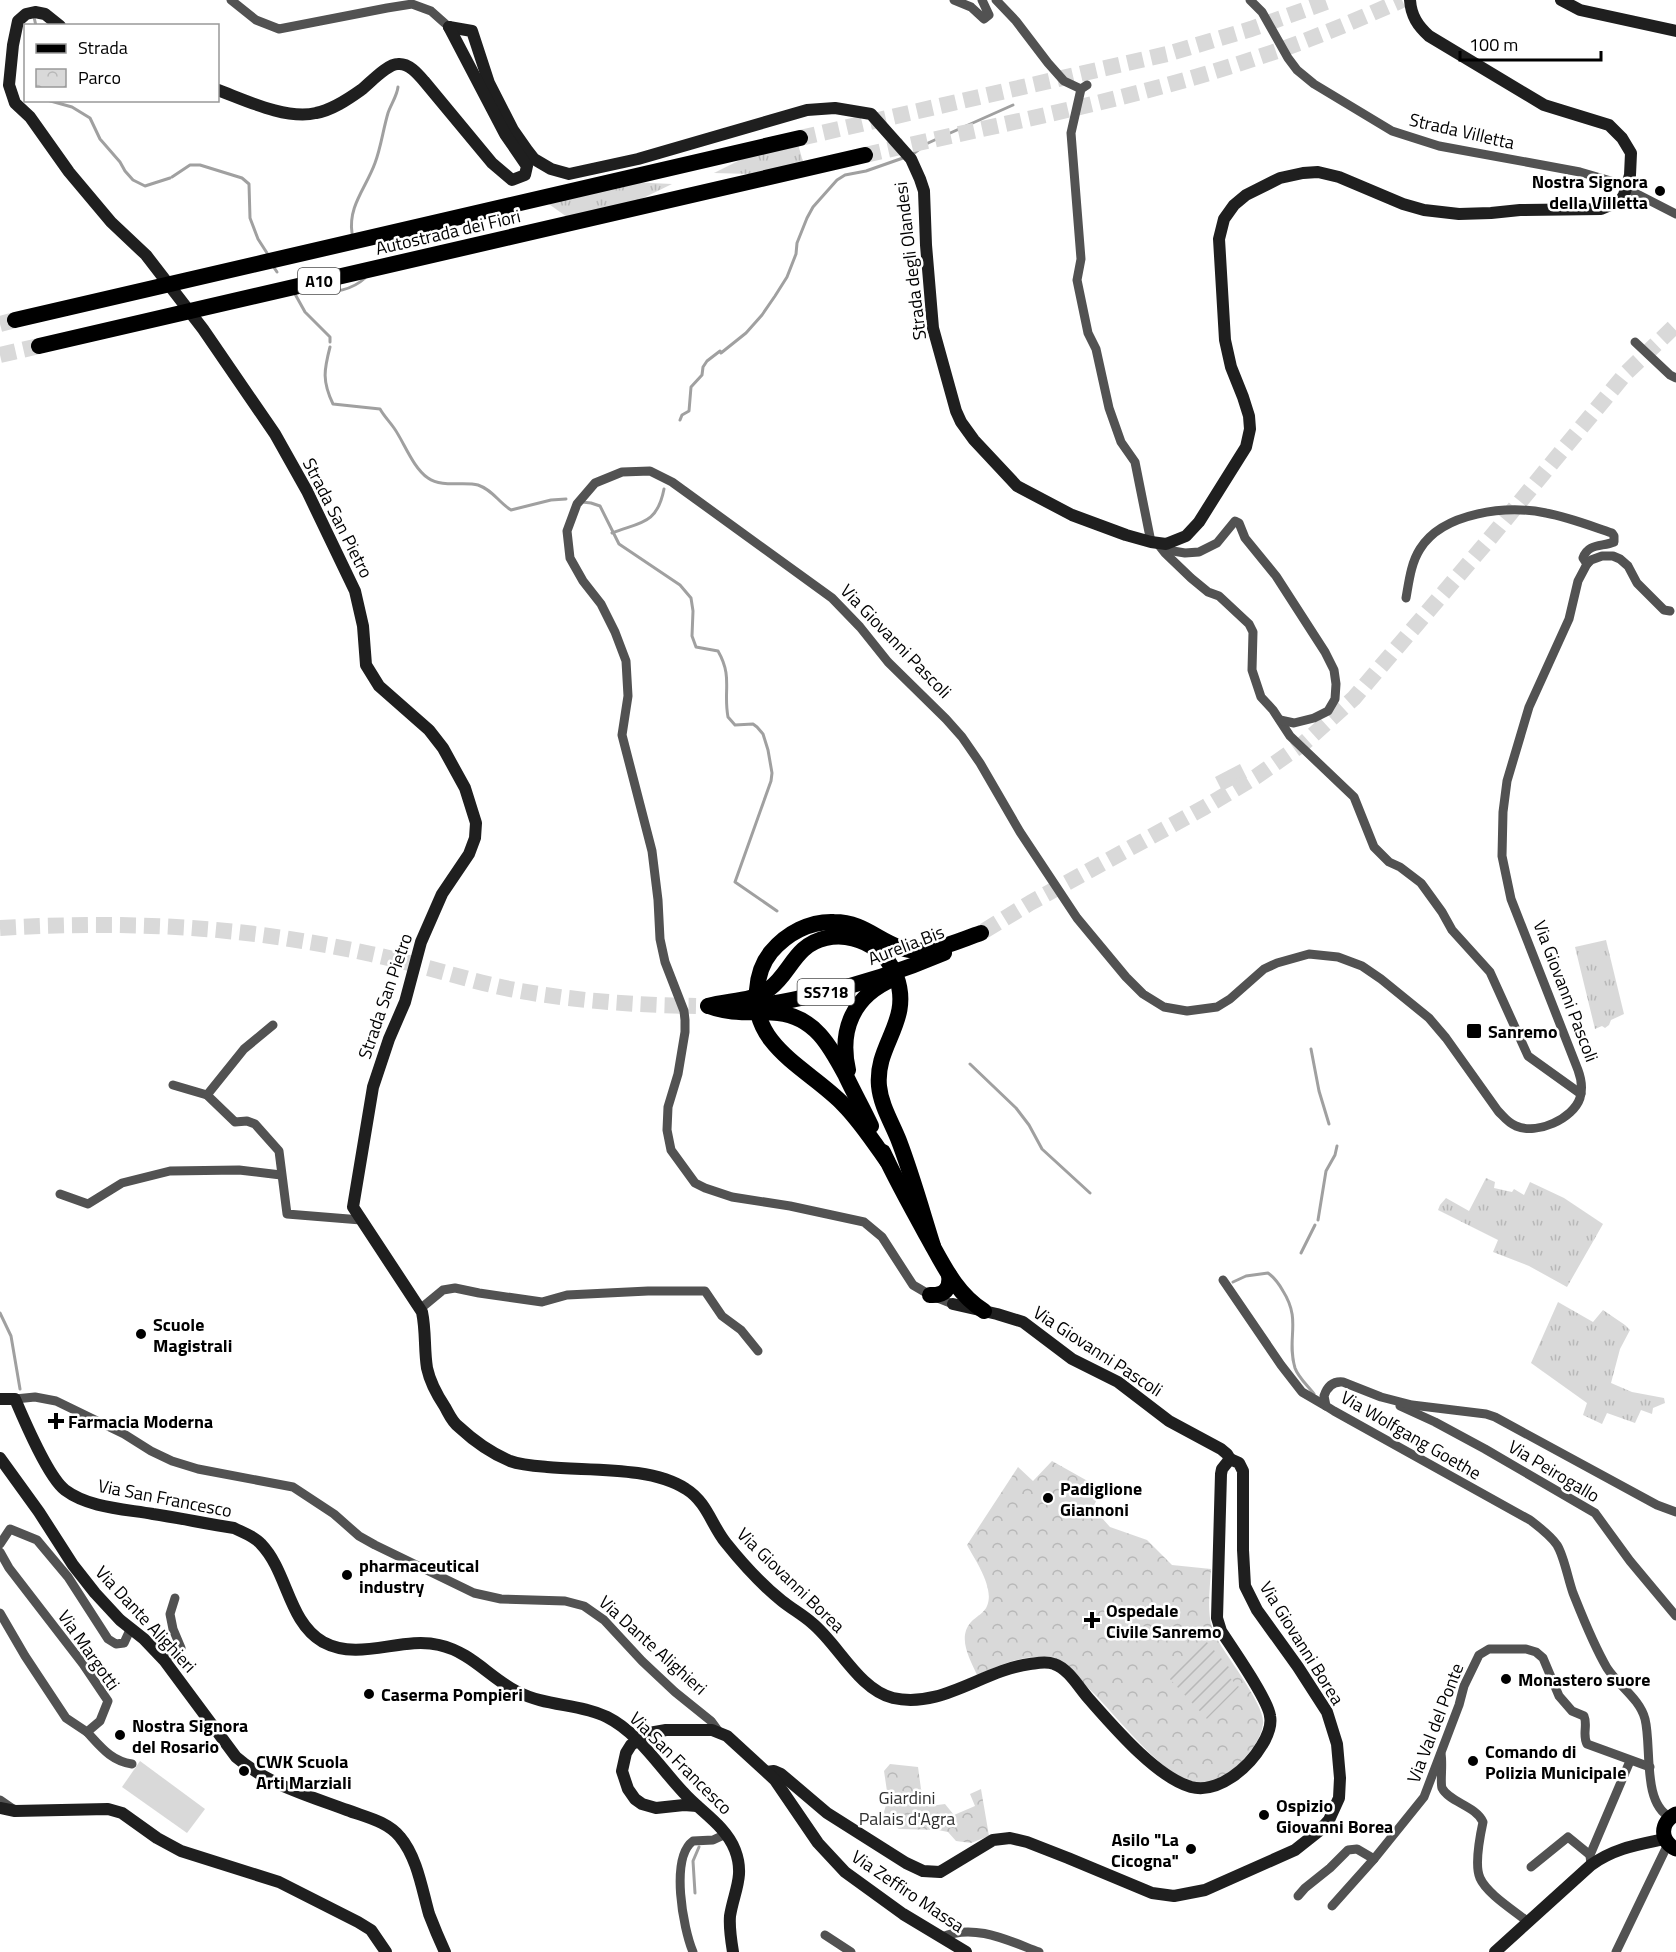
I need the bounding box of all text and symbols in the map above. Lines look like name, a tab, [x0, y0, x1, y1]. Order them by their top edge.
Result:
legend	[24, 24, 219, 102]
scale bar	[1460, 24, 1601, 62]
text: 100 m	[1469, 31, 1518, 58]
text: Strada	[78, 34, 128, 61]
text: Parco	[78, 64, 121, 91]
street label: Strada Villetta	[1407, 106, 1517, 156]
place label: Nostra Signora della Villetta	[1532, 168, 1648, 216]
street label: Strada degli Olandesi	[887, 180, 933, 342]
marker: Nostra Signora della Villetta	[1653, 184, 1667, 198]
street label: Autostrada dei Fiori	[373, 202, 523, 262]
road number: A10	[298, 268, 340, 294]
street label: Strada San Pietro	[296, 453, 380, 583]
street label: Via Giovanni Pascoli	[834, 578, 958, 704]
street label: Via Giovanni Pascoli	[1527, 916, 1605, 1066]
street label: Aurelia Bis	[864, 918, 948, 972]
street label: Strada San Pietro	[351, 929, 419, 1063]
road number: SS718	[798, 979, 854, 1005]
place label: Sanremo	[1488, 1018, 1558, 1045]
marker: Sanremo	[1465, 1022, 1483, 1040]
street label: Via Giovanni Pascoli	[1028, 1299, 1168, 1403]
place label: Scuole Magistrali	[153, 1311, 232, 1359]
marker: Scuole Magistrali	[134, 1327, 148, 1341]
street label: Via Wolfgang Goethe	[1336, 1384, 1486, 1486]
place label: Farmacia Moderna	[68, 1408, 213, 1435]
marker: Farmacia Moderna	[49, 1414, 63, 1428]
street label: Via Peirogallo	[1503, 1433, 1605, 1509]
street label: Via San Francesco	[96, 1472, 234, 1524]
place label: Padiglione Giannoni	[1060, 1475, 1142, 1523]
marker: Padiglione Giannoni	[1041, 1491, 1055, 1505]
street label: Via Giovanni Borea	[731, 1521, 851, 1639]
place label: pharmaceutical industry	[359, 1552, 479, 1600]
street label: Via Dante Alighieri	[89, 1559, 203, 1679]
marker: pharmaceutical industry	[340, 1568, 354, 1582]
street label: Via Giovanni Borea	[1253, 1576, 1351, 1710]
street label: Via Dante Alighieri	[593, 1589, 713, 1701]
place label: Ospedale Civile Sanremo	[1106, 1597, 1222, 1645]
street label: Via Margotti	[51, 1604, 127, 1696]
marker: Ospedale Civile Sanremo	[1083, 1611, 1101, 1629]
street label: Via Val del Ponte	[1400, 1659, 1470, 1787]
place label: Monastero suore	[1518, 1666, 1650, 1693]
marker: Monastero suore	[1499, 1672, 1513, 1686]
place label: Caserma Pompieri	[381, 1681, 523, 1708]
marker: Caserma Pompieri	[362, 1687, 376, 1701]
street label: Via San Francesco	[623, 1705, 739, 1821]
place label: Nostra Signora del Rosario	[132, 1712, 248, 1760]
marker: Nostra Signora del Rosario	[113, 1728, 127, 1742]
place label: Comando di Polizia Municipale	[1485, 1738, 1626, 1786]
place label: CWK Scuola Arti Marziali	[256, 1748, 352, 1796]
marker: Comando di Polizia Municipale	[1466, 1754, 1480, 1768]
marker: CWK Scuola Arti Marziali	[237, 1764, 251, 1778]
park label: Giardini Palais d'Agra	[859, 1784, 955, 1832]
place label: Ospizio Giovanni Borea	[1276, 1792, 1393, 1840]
marker: Ospizio Giovanni Borea	[1257, 1808, 1271, 1822]
place label: Asilo "La Cicogna"	[1111, 1826, 1179, 1874]
marker: Asilo "La Cicogna"	[1184, 1842, 1198, 1856]
street label: Via Zeffiro Massa	[846, 1843, 970, 1939]

